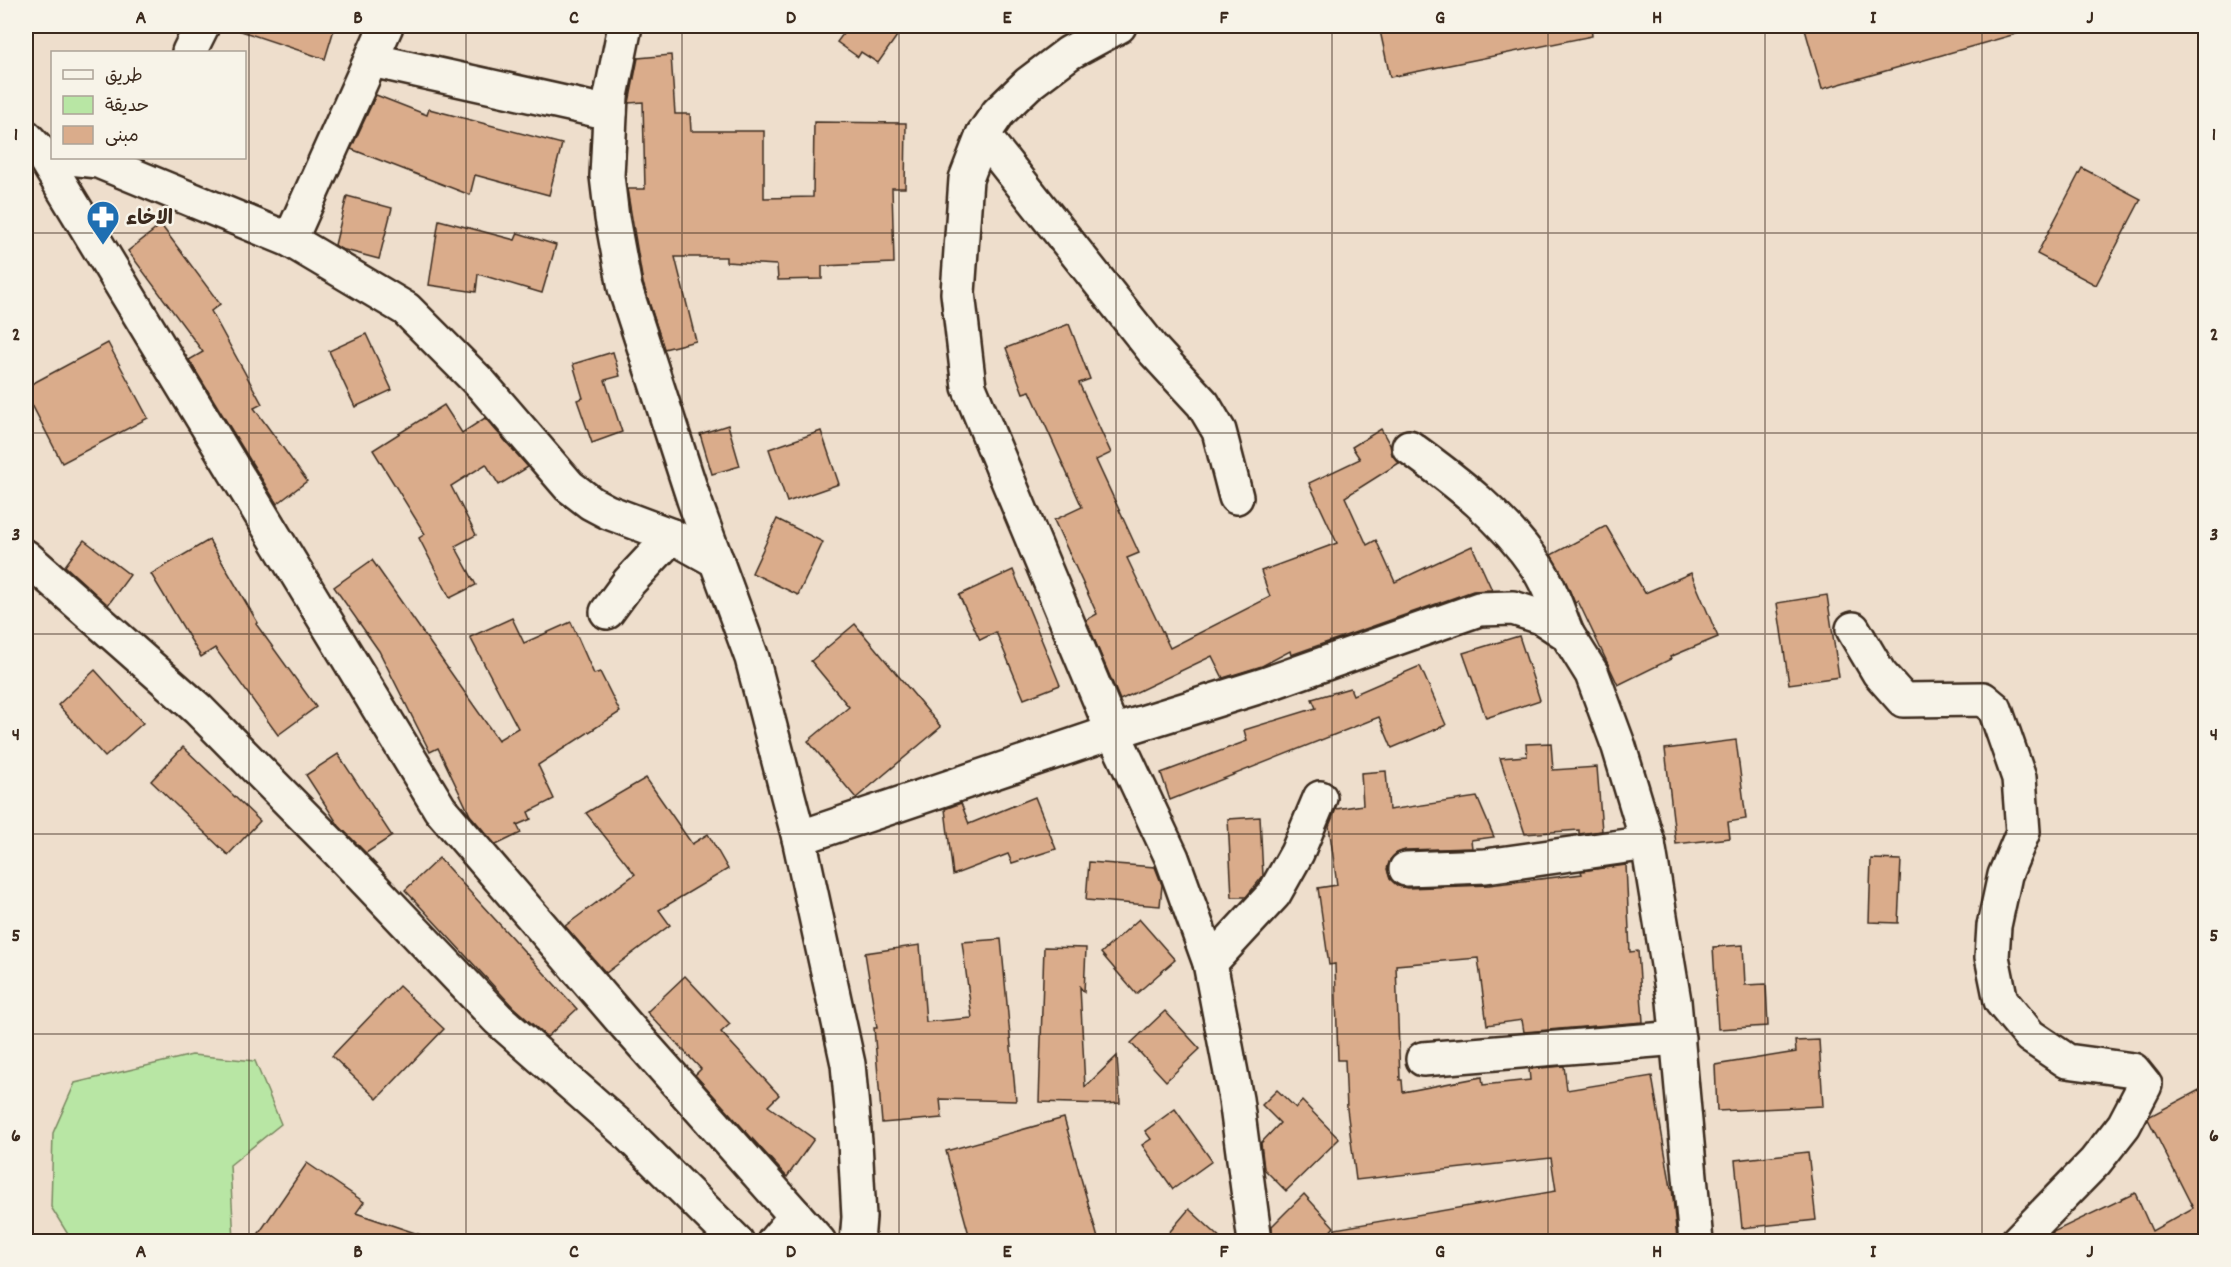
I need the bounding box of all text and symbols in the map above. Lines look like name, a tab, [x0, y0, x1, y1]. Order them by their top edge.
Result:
text: A	[136, 5, 147, 33]
text: B	[353, 5, 363, 33]
text: C	[569, 5, 579, 33]
text: D	[786, 5, 797, 33]
text: E	[1002, 5, 1012, 33]
text: F	[1220, 5, 1230, 33]
text: G	[1435, 5, 1445, 33]
text: H	[1652, 5, 1662, 33]
text: I	[1870, 5, 1877, 33]
text: J	[2086, 5, 2094, 33]
legend	[51, 51, 246, 159]
text: طريق	[105, 65, 143, 90]
text: حديقة	[105, 95, 149, 120]
text: 1	[14, 122, 18, 150]
text: 1	[2212, 122, 2216, 150]
text: مبنى	[105, 125, 139, 150]
pharmacy icon: الاخاء	[85, 199, 121, 246]
place label: الاخاء	[126, 206, 173, 234]
text: 2	[12, 322, 20, 350]
text: 2	[2210, 322, 2218, 350]
text: 3	[12, 522, 20, 550]
text: 3	[2210, 522, 2218, 550]
text: 4	[12, 722, 20, 750]
text: 4	[2210, 722, 2218, 750]
text: 5	[11, 923, 21, 951]
text: 5	[2209, 923, 2219, 951]
text: 6	[11, 1123, 21, 1151]
text: 6	[2209, 1123, 2219, 1151]
text: A	[136, 1239, 147, 1267]
text: B	[353, 1239, 363, 1267]
text: C	[569, 1239, 579, 1267]
text: D	[786, 1239, 797, 1267]
text: E	[1002, 1239, 1012, 1267]
text: F	[1220, 1239, 1230, 1267]
text: G	[1435, 1239, 1445, 1267]
text: H	[1652, 1239, 1662, 1267]
text: I	[1870, 1239, 1877, 1267]
text: J	[2086, 1239, 2094, 1267]

